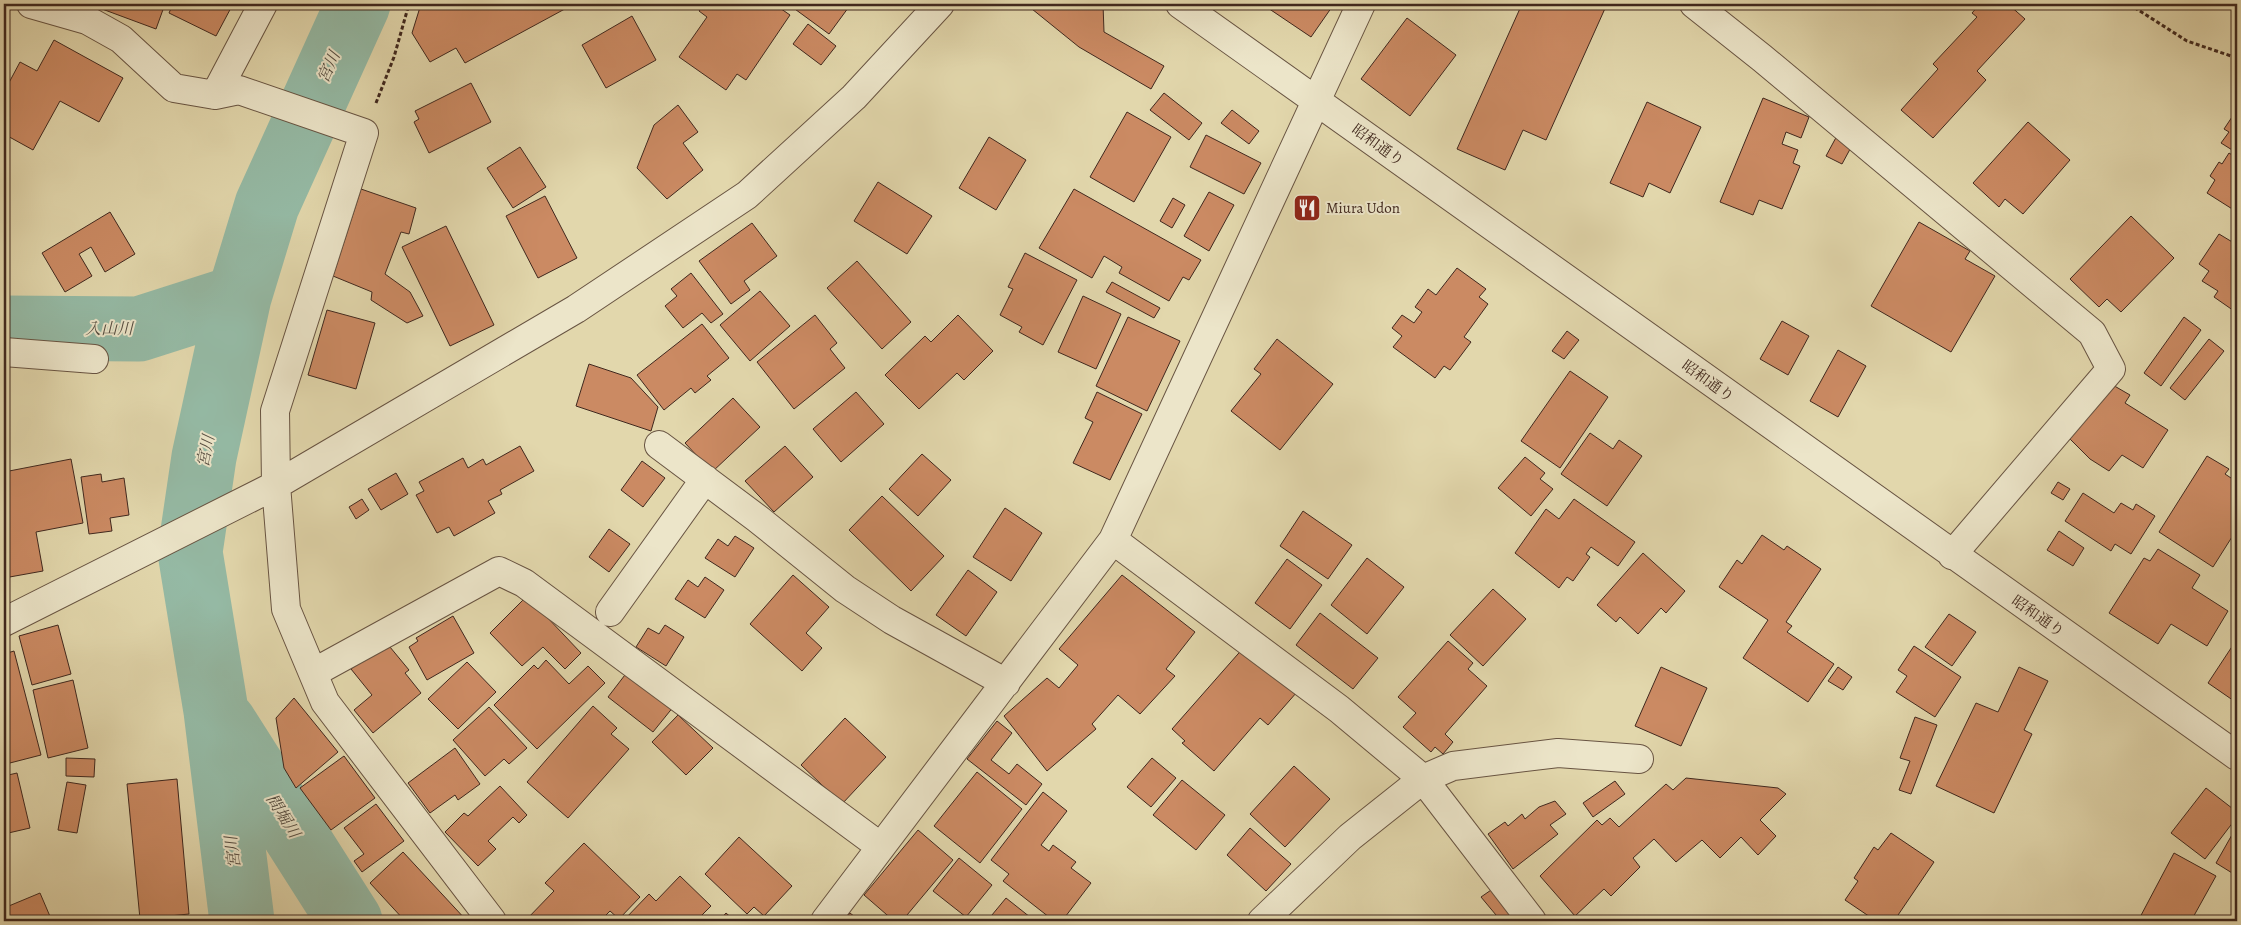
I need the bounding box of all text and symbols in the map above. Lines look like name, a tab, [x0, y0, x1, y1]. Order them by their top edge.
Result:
water label: 宮川	[312, 46, 346, 86]
street label: 昭和通り	[1348, 119, 1408, 171]
restaurant icon: Miura Udon	[1292, 193, 1322, 223]
place label: Miura Udon	[1326, 198, 1400, 218]
water label: 入山川	[85, 318, 135, 340]
street label: 昭和通り	[1678, 355, 1738, 407]
water label: 宮川	[192, 431, 220, 469]
street label: 昭和通り	[2008, 591, 2068, 641]
water label: 間堀川	[261, 790, 306, 844]
water label: 宮川	[220, 833, 246, 869]

